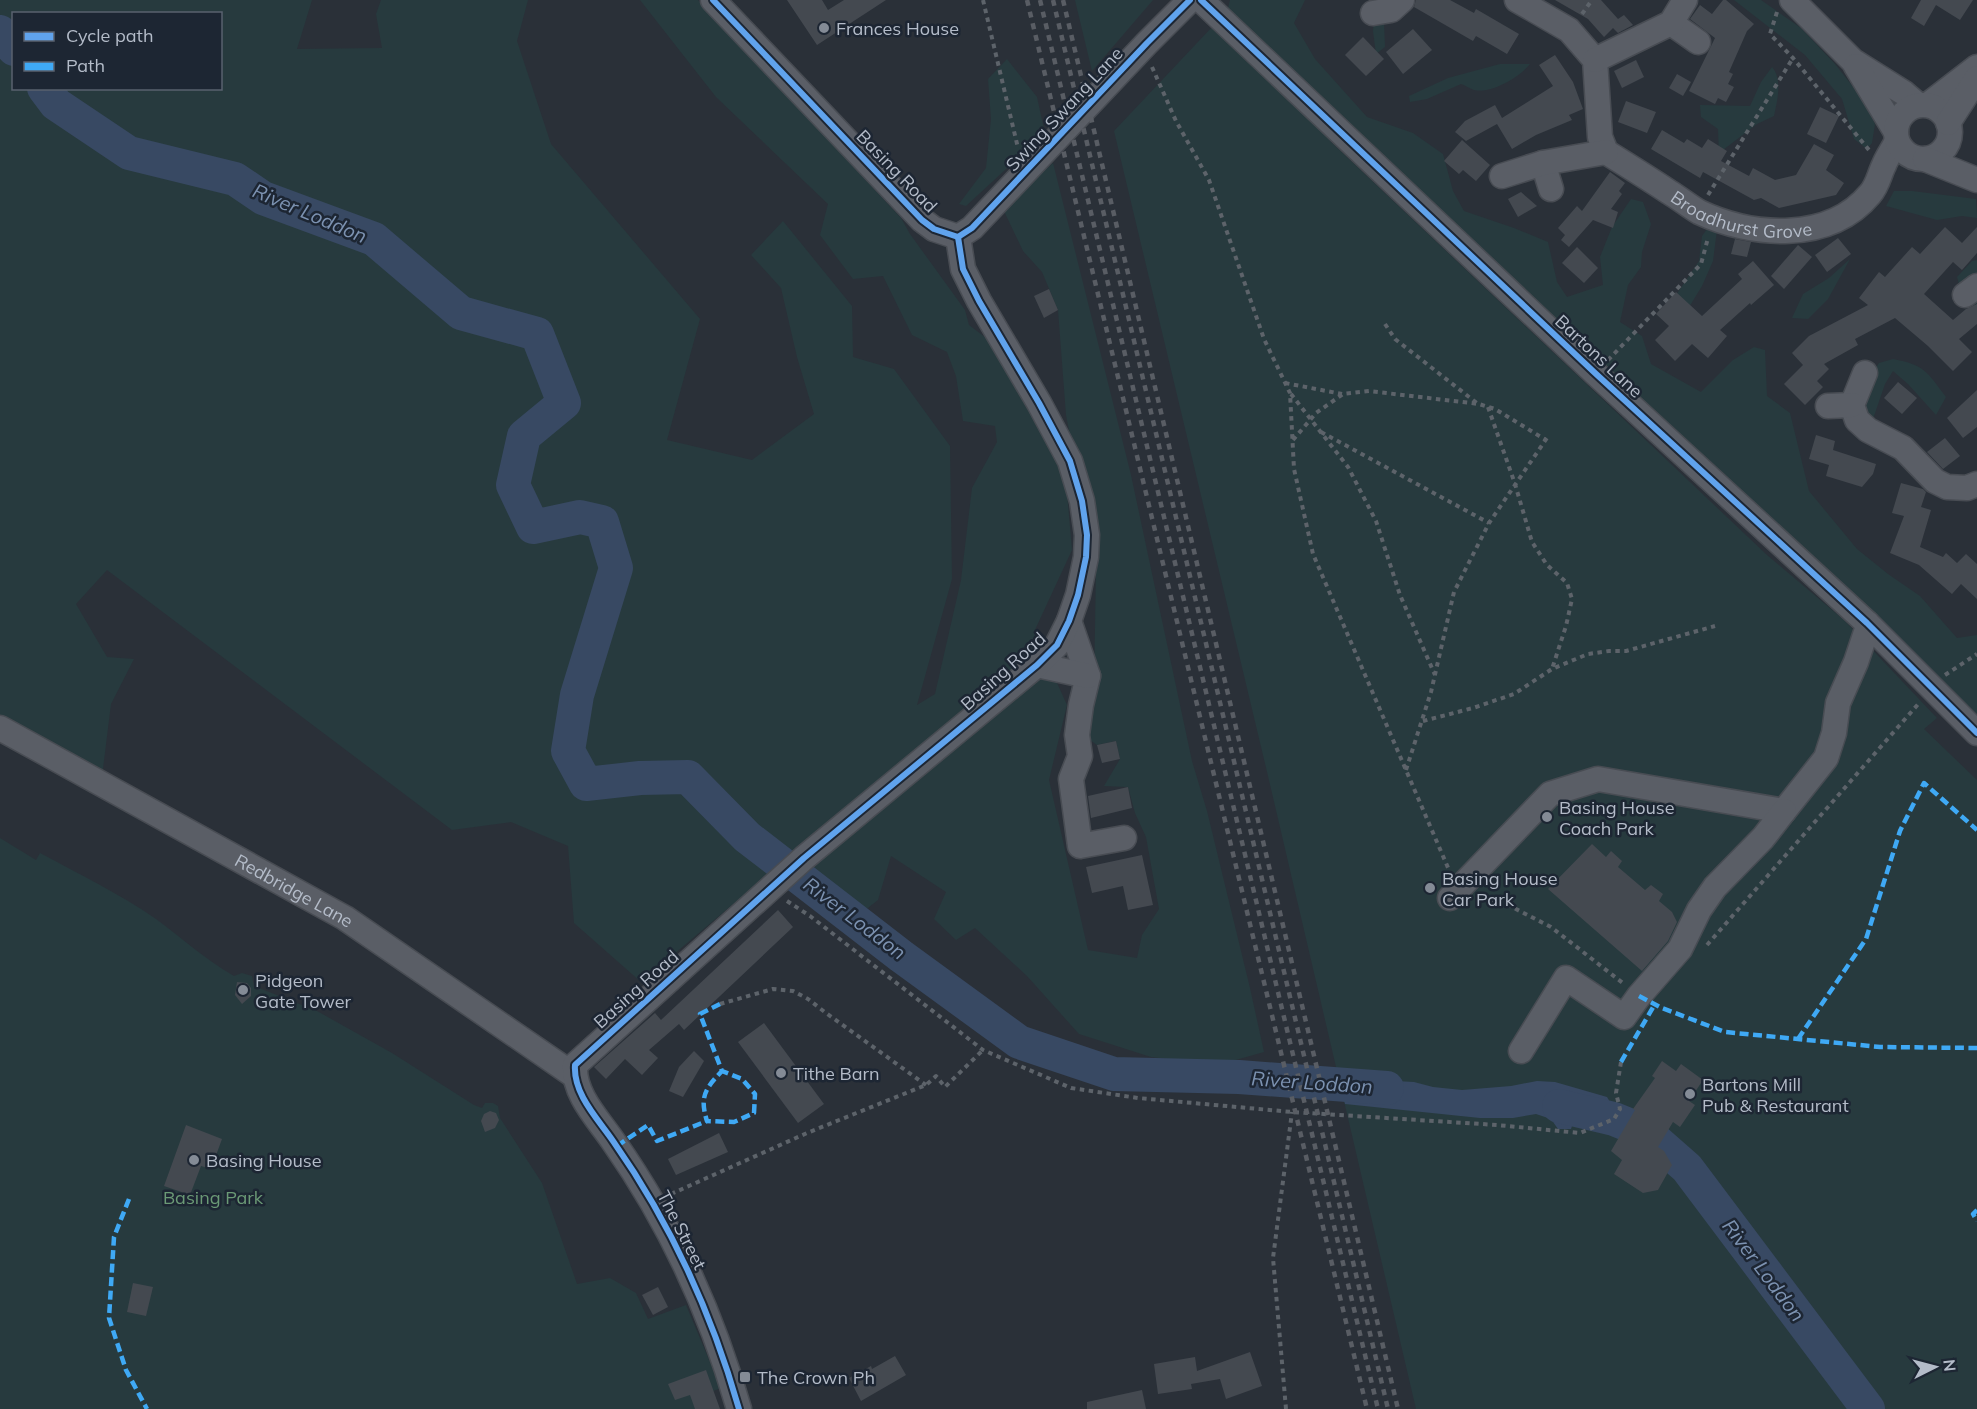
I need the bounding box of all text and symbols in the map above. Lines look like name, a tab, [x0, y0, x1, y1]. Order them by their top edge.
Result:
legend	[12, 12, 222, 90]
place label: Frances House	[836, 17, 959, 40]
marker: Frances House	[817, 21, 831, 35]
text: Cycle path	[66, 24, 153, 47]
street label: Swing Swang Lane	[1001, 42, 1127, 176]
text: Path	[66, 54, 105, 77]
street label: Basing Road	[852, 125, 942, 217]
water label: River Loddon	[249, 178, 371, 248]
street label: Broadhurst Grove	[1667, 185, 1814, 243]
street label: Bartons Lane	[1550, 310, 1648, 402]
street label: Basing Road	[956, 627, 1050, 715]
place label: Basing House Coach Park	[1559, 796, 1675, 840]
marker: Basing House Coach Park	[1540, 810, 1554, 824]
street label: Redbridge Lane	[231, 848, 358, 932]
place label: Basing House Car Park	[1442, 867, 1558, 911]
water label: River Loddon	[799, 871, 911, 965]
marker: Basing House Car Park	[1423, 881, 1437, 895]
street label: Basing Road	[589, 945, 683, 1033]
place label: Pidgeon Gate Tower	[255, 969, 352, 1013]
marker: Pidgeon Gate Tower	[236, 983, 250, 997]
place label: Tithe Barn	[793, 1062, 880, 1085]
water label: River Loddon	[1250, 1065, 1374, 1099]
marker: Tithe Barn	[774, 1066, 788, 1080]
place label: Bartons Mill Pub & Restaurant	[1702, 1073, 1849, 1117]
marker: Bartons Mill Pub & Restaurant	[1683, 1087, 1697, 1101]
place label: Basing House	[206, 1149, 322, 1172]
marker: Basing House	[187, 1153, 201, 1167]
park label: Basing Park	[163, 1186, 264, 1209]
street label: The Street	[652, 1187, 712, 1273]
water label: River Loddon	[1717, 1214, 1811, 1326]
north arrow	[1905, 1337, 1965, 1397]
text: N	[1939, 1358, 1960, 1372]
place label: The Crown Ph	[757, 1366, 875, 1389]
marker: The Crown Ph	[738, 1370, 752, 1384]

